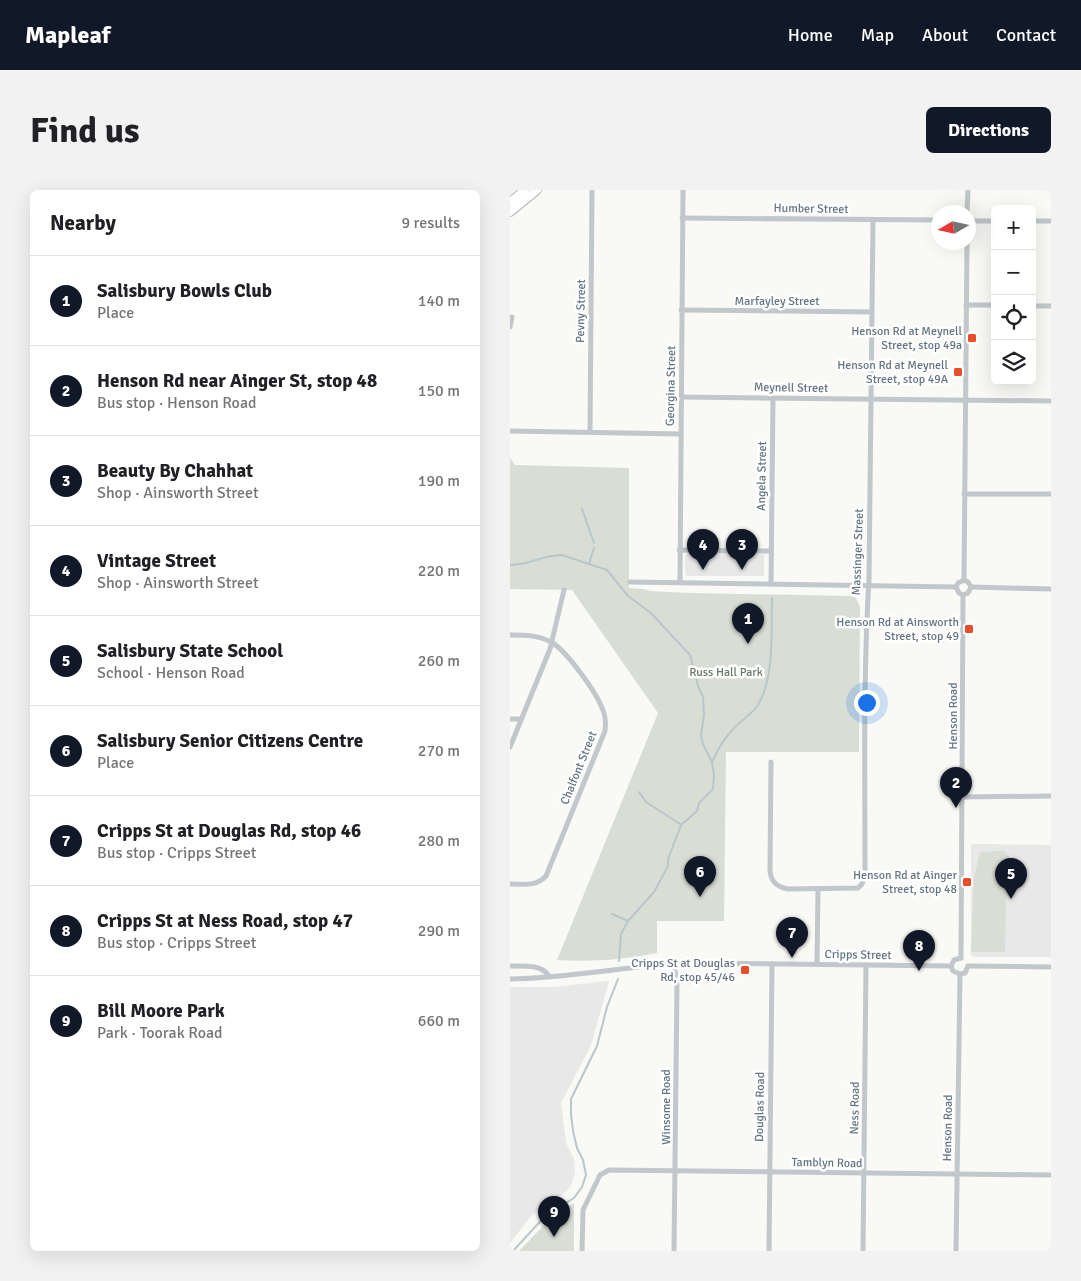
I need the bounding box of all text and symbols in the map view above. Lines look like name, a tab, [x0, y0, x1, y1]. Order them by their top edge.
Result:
text: Mapleaf	[25, 20, 110, 50]
text: Home	[788, 24, 833, 46]
text: Map	[861, 24, 894, 46]
text: About	[922, 24, 968, 46]
text: Contact	[996, 24, 1056, 46]
button: Directions	[926, 107, 1051, 153]
text: Find us	[30, 109, 140, 152]
street label: Humber Street	[773, 201, 849, 217]
north arrow	[931, 205, 976, 250]
map controls	[991, 205, 1036, 385]
button: +	[991, 205, 1036, 250]
text: Nearby	[50, 210, 116, 236]
text: 9 results	[401, 213, 460, 233]
button: −	[991, 250, 1036, 295]
text: Salisbury Bowls Club	[97, 279, 272, 303]
street label: Pevny Street	[573, 279, 589, 343]
text: 1	[62, 291, 70, 311]
text: 140 m	[418, 291, 460, 311]
street label: Marfayley Street	[735, 294, 819, 309]
button: locate	[991, 295, 1036, 340]
text: Place	[97, 303, 134, 323]
place label: Henson Rd at Meynell Street, stop 49a	[851, 324, 962, 353]
marker: Henson Rd at Meynell Street, stop 49a	[966, 332, 978, 344]
button: layers	[991, 340, 1036, 385]
street label: Georgina Street	[663, 346, 679, 426]
place label: Henson Rd at Meynell Street, stop 49A	[837, 358, 949, 387]
marker: Henson Rd at Meynell Street, stop 49A	[952, 366, 964, 378]
text: Henson Rd near Ainger St, stop 48	[97, 369, 377, 393]
street label: Meynell Street	[754, 380, 828, 396]
text: 2	[62, 381, 70, 401]
text: 150 m	[418, 381, 460, 401]
text: Bus stop · Henson Road	[97, 393, 256, 413]
street label: Angela Street	[754, 441, 770, 511]
text: Beauty By Chahhat	[97, 459, 253, 483]
text: 3	[62, 471, 70, 491]
text: 190 m	[418, 471, 460, 491]
text: Shop · Ainsworth Street	[97, 483, 259, 503]
street label: Massinger Street	[849, 508, 867, 596]
pin: 4	[687, 529, 719, 570]
pin: 3	[726, 529, 758, 570]
text: Vintage Street	[97, 549, 216, 573]
text: 4	[62, 561, 70, 581]
text: 220 m	[418, 561, 460, 581]
text: Shop · Ainsworth Street	[97, 573, 259, 593]
pin: 1	[732, 603, 764, 644]
place label: Henson Rd at Ainsworth Street, stop 49	[836, 615, 959, 644]
marker: Henson Rd at Ainsworth Street, stop 49	[963, 623, 975, 635]
text: Salisbury State School	[97, 639, 283, 663]
text: 5	[62, 651, 70, 671]
text: 260 m	[418, 651, 460, 671]
text: School · Henson Road	[97, 663, 245, 683]
park label: Russ Hall Park	[689, 665, 763, 680]
street label: Henson Road	[946, 682, 961, 750]
your location	[854, 690, 880, 716]
text: Salisbury Senior Citizens Centre	[97, 729, 363, 753]
street label: Chalfont Street	[557, 729, 601, 807]
text: 6	[62, 741, 70, 761]
text: 270 m	[418, 741, 460, 761]
text: Place	[97, 753, 134, 773]
pin: 2	[940, 767, 972, 808]
text: Cripps St at Douglas Rd, stop 46	[97, 819, 361, 843]
text: 7	[62, 831, 70, 851]
text: 280 m	[418, 831, 460, 851]
text: Bus stop · Cripps Street	[97, 843, 256, 863]
pin: 6	[684, 856, 716, 897]
pin: 5	[995, 858, 1027, 899]
place label: Henson Rd at Ainger Street, stop 48	[853, 868, 958, 897]
marker: Henson Rd at Ainger Street, stop 48	[961, 876, 973, 888]
text: Cripps St at Ness Road, stop 47	[97, 909, 353, 933]
pin: 7	[776, 917, 808, 958]
text: 8	[62, 921, 70, 941]
text: 290 m	[418, 921, 460, 941]
pin: 8	[903, 930, 935, 971]
text: Bus stop · Cripps Street	[97, 933, 256, 953]
street label: Cripps Street	[824, 947, 892, 963]
place label: Cripps St at Douglas Rd, stop 45/46	[631, 956, 735, 985]
marker: Cripps St at Douglas Rd, stop 45/46	[739, 964, 751, 976]
text: Bill Moore Park	[97, 999, 225, 1023]
text: 9	[62, 1011, 70, 1031]
text: 660 m	[418, 1011, 460, 1031]
text: Park · Toorak Road	[97, 1023, 223, 1043]
street label: Winsome Road	[659, 1069, 674, 1145]
street label: Douglas Road	[752, 1072, 768, 1142]
street label: Ness Road	[847, 1081, 863, 1135]
street label: Henson Road	[940, 1094, 956, 1162]
street label: Tamblyn Road	[791, 1155, 863, 1171]
pin: 9	[538, 1196, 570, 1237]

